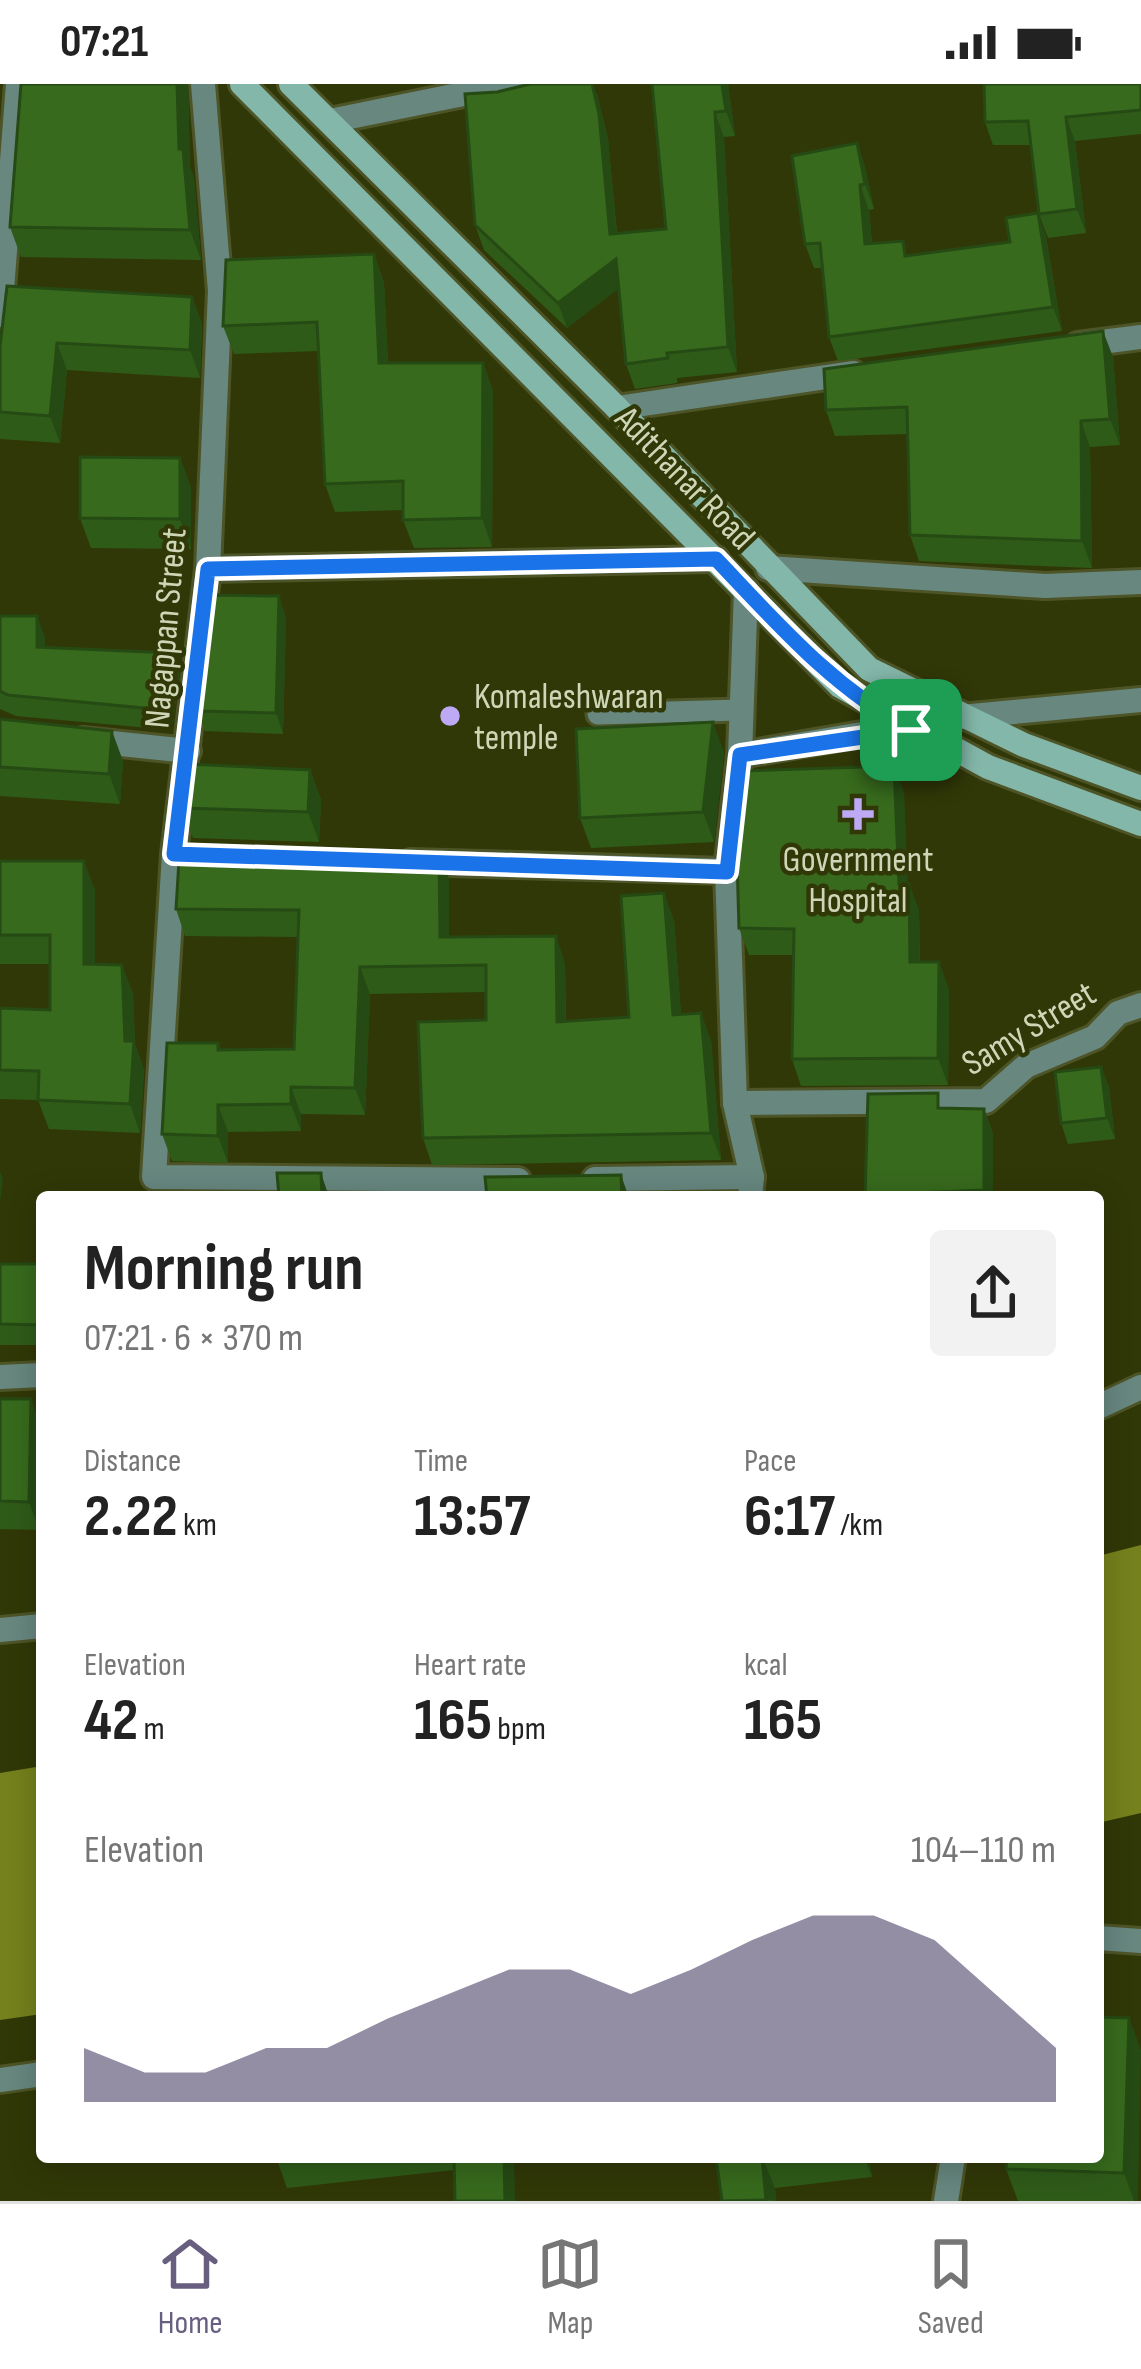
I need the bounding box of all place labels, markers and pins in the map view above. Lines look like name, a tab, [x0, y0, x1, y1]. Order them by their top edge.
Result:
place label: Komaleshwaran temple	[474, 676, 664, 760]
pin	[860, 679, 962, 781]
marker: Komaleshwaran temple	[437, 703, 463, 729]
marker: Government Hospital	[842, 798, 874, 830]
place label: Government Hospital	[783, 839, 933, 923]

